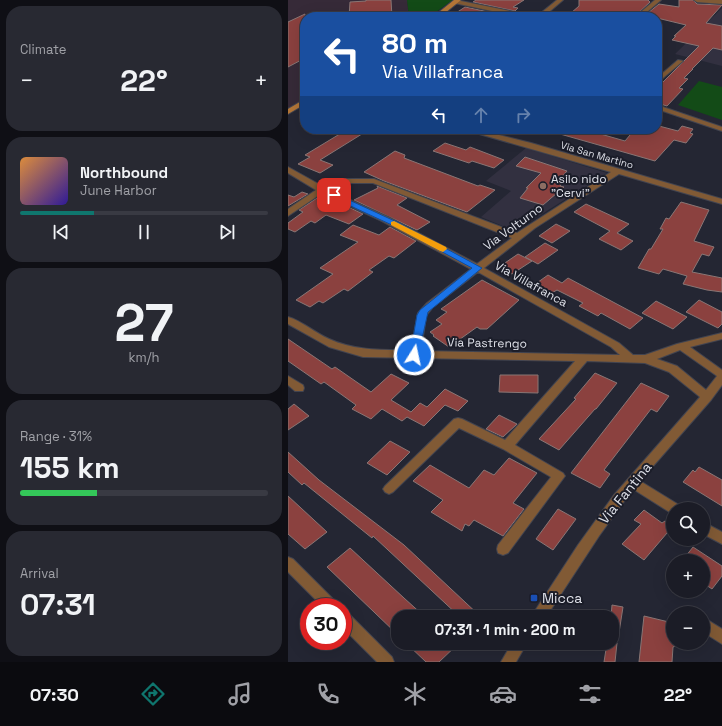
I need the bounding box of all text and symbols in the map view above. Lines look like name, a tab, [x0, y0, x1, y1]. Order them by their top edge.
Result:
text: 80 m	[382, 25, 448, 61]
icon: left	[316, 28, 368, 80]
text: Climate	[20, 41, 66, 58]
text: Via Villafranca	[382, 60, 503, 83]
text: 22°	[120, 61, 168, 100]
text: −	[20, 66, 34, 94]
text: +	[254, 66, 268, 94]
icon: left	[428, 104, 450, 126]
icon: ahead	[470, 104, 492, 126]
icon: right	[512, 104, 534, 126]
street label: Via San Martino	[559, 138, 635, 172]
text: Northbound	[80, 163, 168, 182]
place label: Asilo nido "Cervi"	[551, 171, 607, 201]
pin	[317, 178, 351, 212]
marker: Asilo nido "Cervi"	[538, 181, 548, 191]
text: June Harbor	[80, 182, 157, 199]
icon: arrive	[323, 184, 345, 206]
street label: Via Volturno	[480, 200, 546, 254]
icon: previous	[50, 221, 72, 243]
icon: pause	[133, 221, 155, 243]
icon: next	[216, 221, 238, 243]
street label: Via Villafranca	[492, 257, 570, 311]
text: 27	[114, 290, 174, 356]
position arrow	[393, 334, 435, 376]
street label: Via Pastrengo	[447, 334, 527, 352]
text: km/h	[129, 349, 159, 366]
text: Range · 31%	[20, 428, 92, 445]
text: 155 km	[20, 448, 120, 487]
street label: Via Fantina	[595, 459, 655, 527]
map controls	[666, 502, 710, 650]
button: search	[666, 502, 710, 546]
button: +	[666, 554, 710, 598]
text: Arrival	[20, 565, 59, 582]
text: 07:31	[20, 585, 96, 624]
place label: Micca	[542, 589, 582, 607]
marker: Micca	[529, 593, 539, 603]
speed limit sign: 30	[300, 598, 352, 650]
button: −	[666, 606, 710, 650]
text: 07:31 · 1 min · 200 m	[434, 620, 576, 639]
icon: directions	[139, 680, 167, 708]
icon: music	[226, 680, 254, 708]
icon: phone	[314, 680, 342, 708]
icon: climate	[401, 680, 429, 708]
icon: car	[489, 680, 517, 708]
icon: filters	[576, 680, 604, 708]
text: 07:30	[30, 683, 79, 706]
text: 22°	[664, 683, 692, 706]

